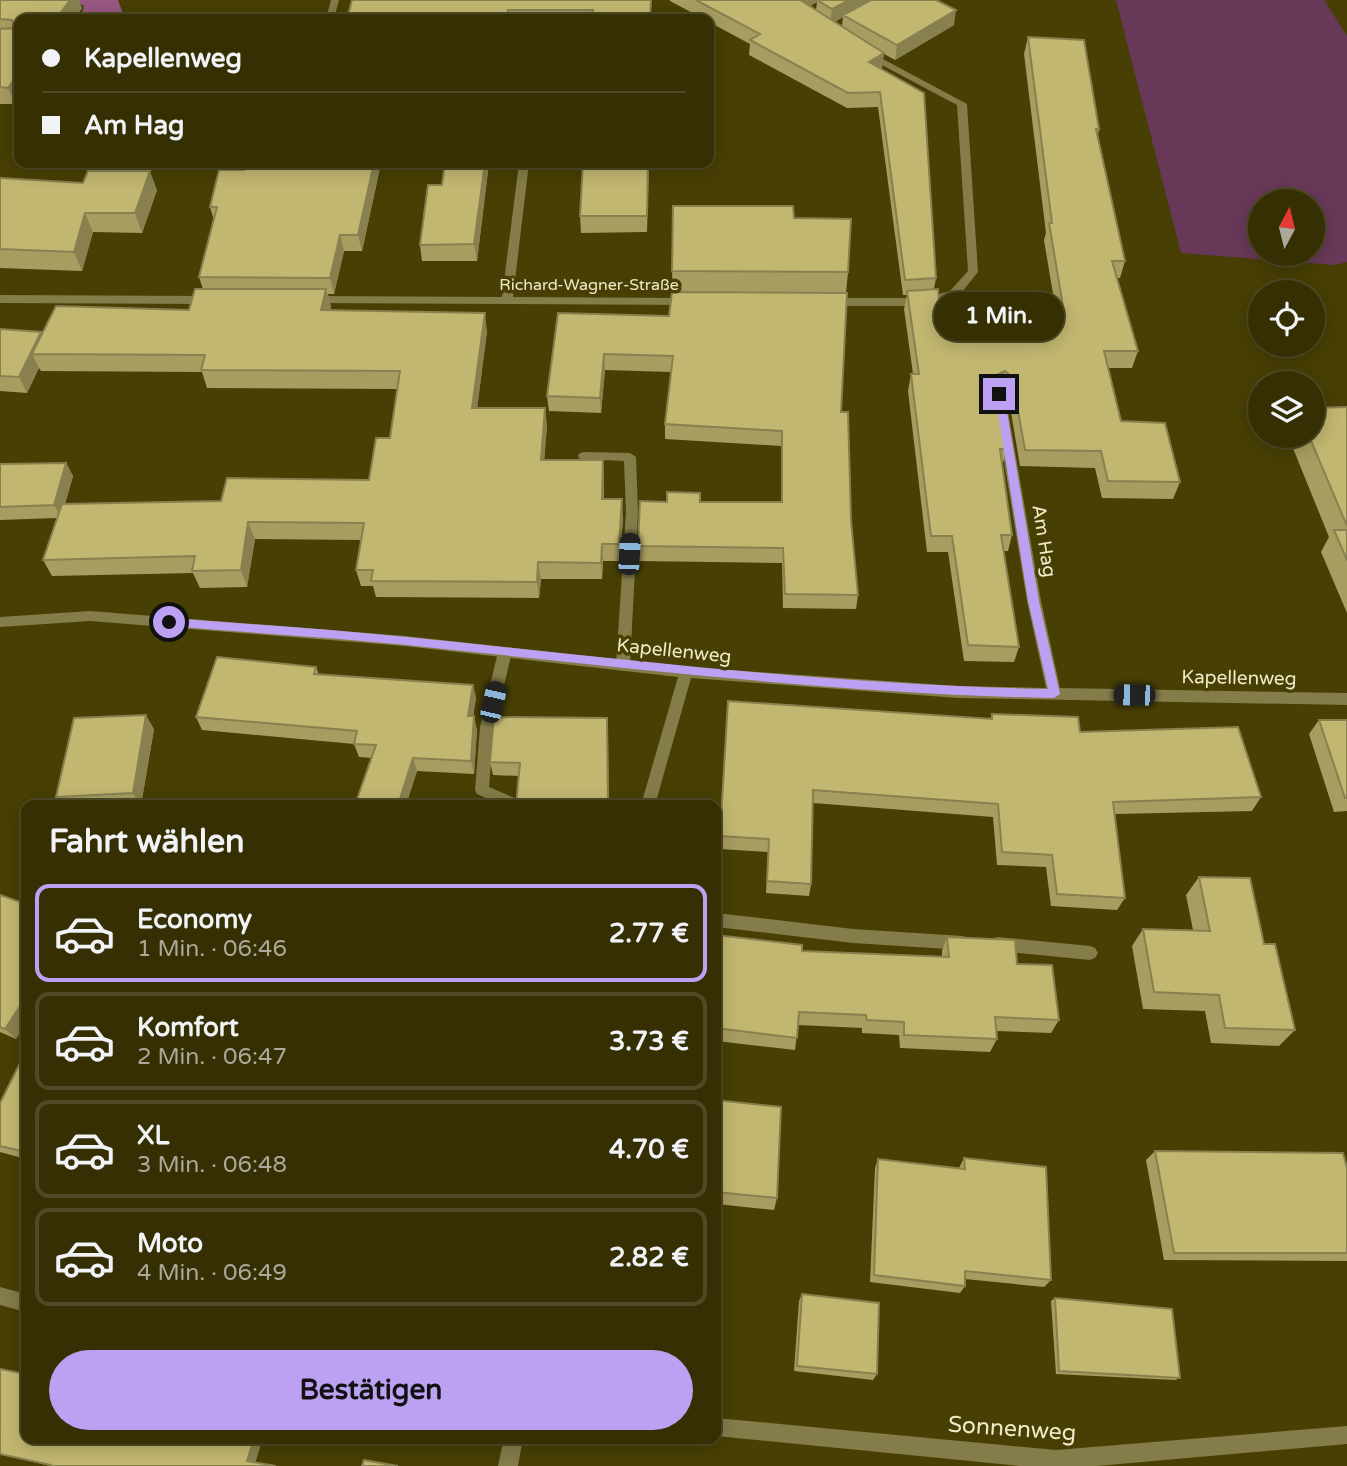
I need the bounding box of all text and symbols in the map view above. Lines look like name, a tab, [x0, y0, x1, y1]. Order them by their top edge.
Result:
text: Kapellenweg	[84, 43, 242, 74]
text: Am Hag	[84, 110, 185, 141]
north arrow	[1248, 189, 1325, 266]
map controls	[1248, 189, 1325, 448]
street label: Richard-Wagner-Straße	[499, 275, 679, 295]
button: locate	[1248, 280, 1325, 357]
callout: 1 Min.	[934, 292, 1064, 342]
text: 1 Min.	[965, 302, 1033, 330]
button: layers	[1248, 371, 1325, 448]
route end	[983, 378, 1015, 410]
street label: Am Hag	[1027, 503, 1061, 579]
car	[618, 532, 641, 576]
route start	[153, 606, 185, 638]
street label: Kapellenweg	[615, 634, 733, 668]
street label: Kapellenweg	[1181, 666, 1297, 690]
car	[479, 679, 508, 725]
car	[1113, 684, 1156, 706]
text: Fahrt wählen	[49, 823, 245, 861]
icon: car	[53, 902, 116, 965]
text: Economy	[137, 904, 252, 935]
text: 2.77 €	[609, 918, 689, 949]
text: 1 Min. · 06:46	[137, 935, 287, 963]
icon: car	[53, 1010, 116, 1073]
text: Komfort	[137, 1012, 239, 1043]
text: 3.73 €	[609, 1026, 689, 1057]
text: 2 Min. · 06:47	[137, 1043, 287, 1071]
icon: car	[53, 1118, 116, 1181]
text: XL	[137, 1120, 169, 1151]
text: 4.70 €	[609, 1134, 689, 1165]
text: 3 Min. · 06:48	[137, 1151, 287, 1179]
icon: car	[53, 1226, 116, 1289]
text: Moto	[137, 1228, 203, 1259]
text: 2.82 €	[609, 1242, 689, 1273]
text: 4 Min. · 06:49	[137, 1259, 287, 1287]
button: Bestätigen	[49, 1350, 693, 1430]
street label: Sonnenweg	[947, 1411, 1077, 1447]

